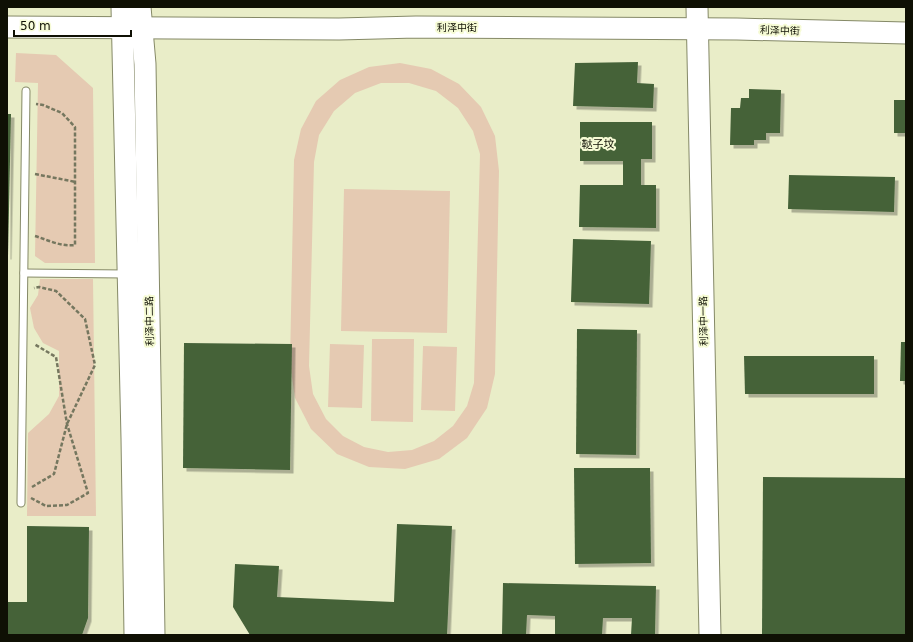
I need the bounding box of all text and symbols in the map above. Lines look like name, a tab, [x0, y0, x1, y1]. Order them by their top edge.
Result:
scale bar	[14, 12, 131, 38]
text: 50 m	[20, 19, 51, 33]
street label: 利泽中街	[437, 22, 477, 33]
street label: 利泽中街	[760, 24, 800, 37]
district label: 鞑子坟	[582, 138, 615, 151]
street label: 利泽中二路	[144, 296, 155, 346]
street label: 利泽中一路	[698, 296, 709, 346]

